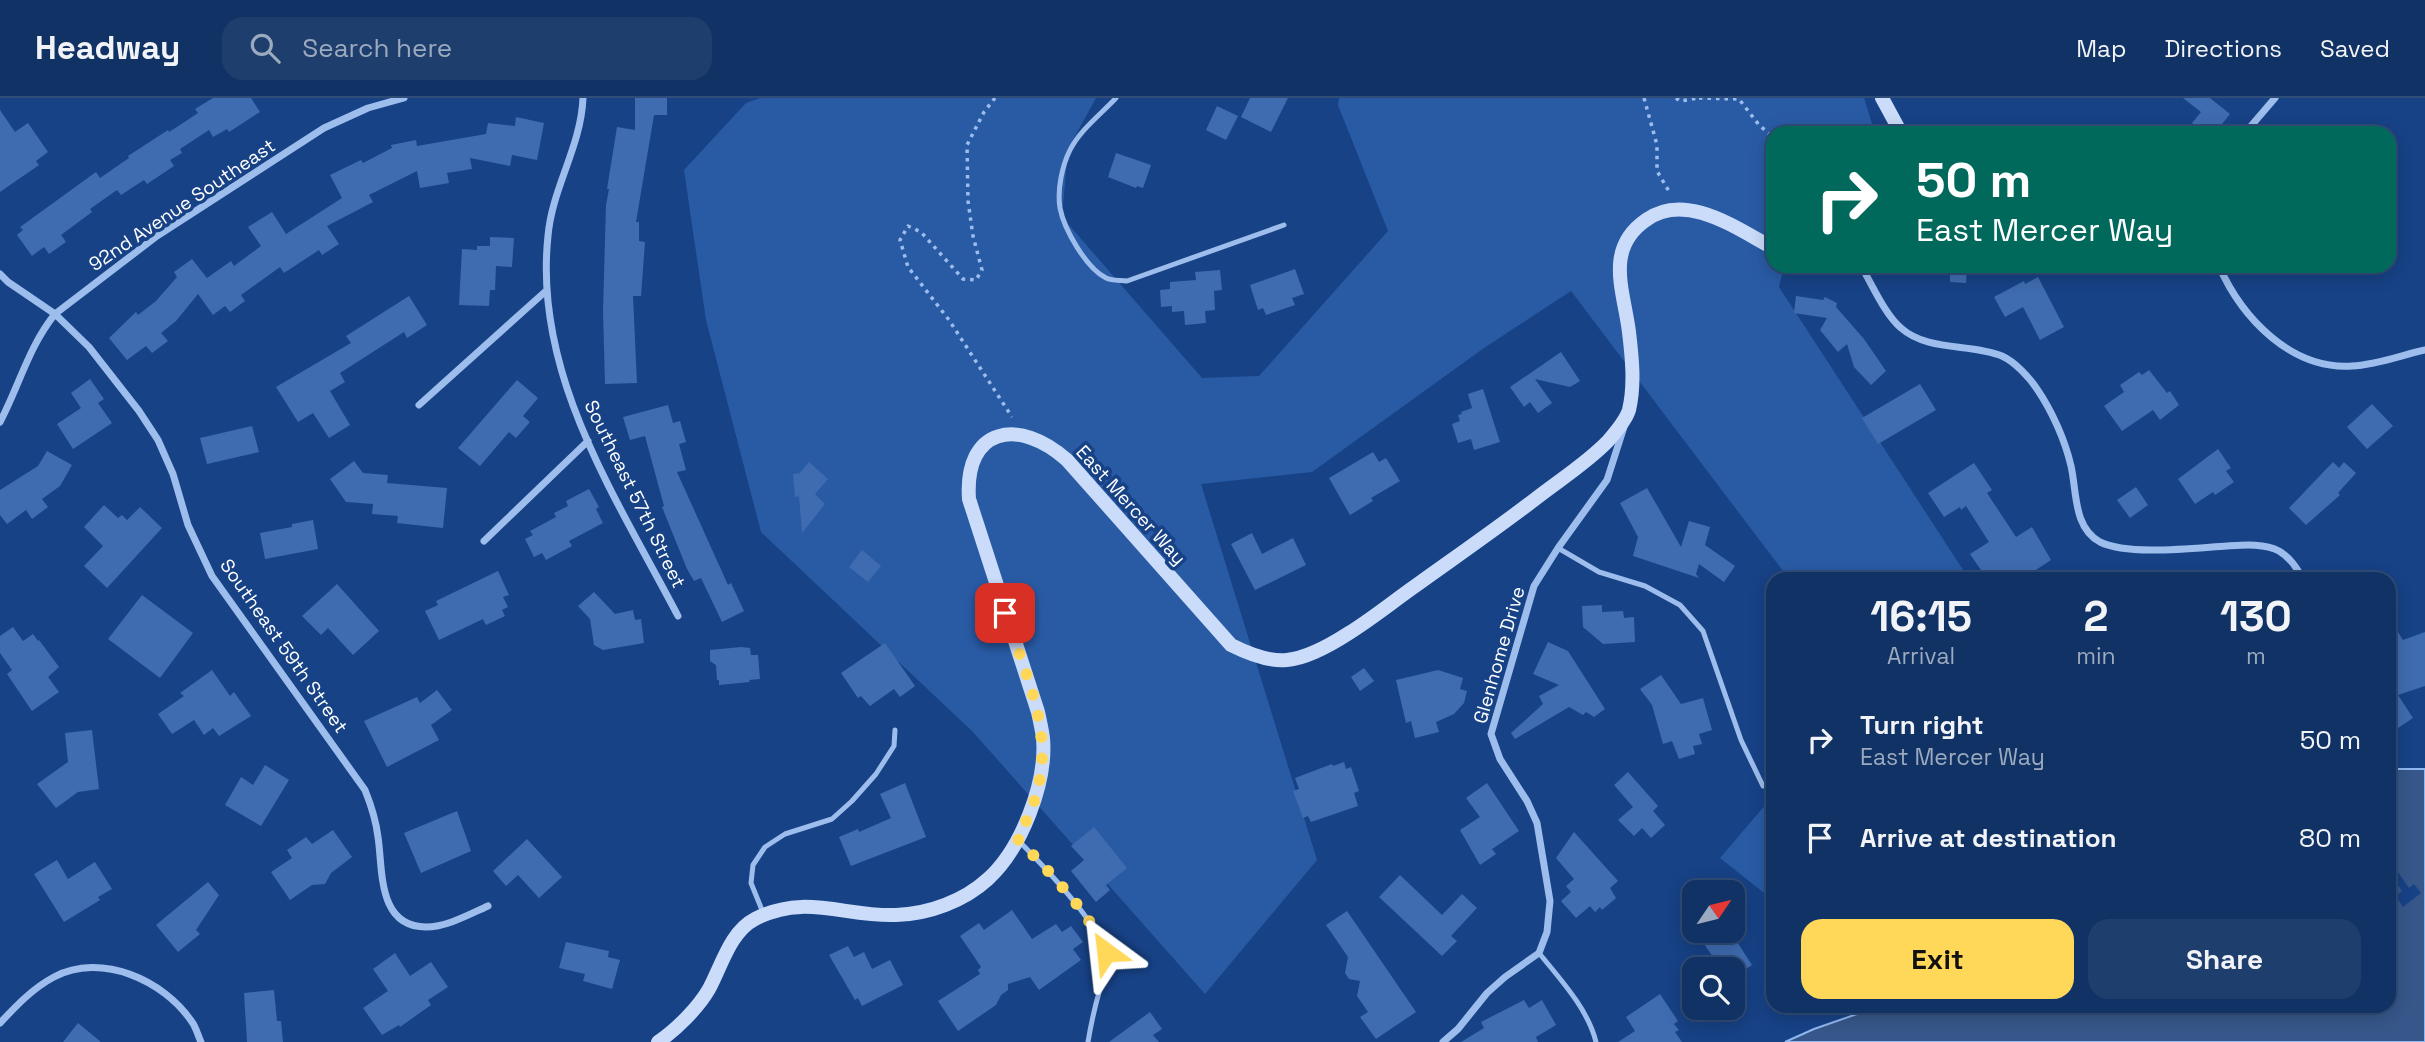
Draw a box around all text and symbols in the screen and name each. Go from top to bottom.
search box [222,17,712,80]
text: Headway [35,27,180,69]
icon: search [246,29,284,67]
text: Search here [302,31,452,65]
text: Map [2076,33,2126,64]
text: Directions [2164,33,2282,64]
text: Saved [2320,33,2390,64]
street label: 92nd Avenue Southeast [84,133,280,277]
text: 50 m [1916,149,2031,211]
icon: right [1801,154,1892,245]
text: East Mercer Way [1916,210,2173,250]
street label: Southeast 57th Street [579,396,691,592]
street label: East Mercer Way [1071,440,1191,570]
street label: Southeast 59th Street [214,554,354,738]
pin [975,583,1035,643]
street label: Glenhome Drive [1467,584,1531,726]
text: 16:15 [1870,590,1972,643]
text: 2 [2083,590,2108,643]
text: 130 [2220,590,2292,643]
icon: arrive [986,594,1024,632]
text: Arrival [1887,641,1955,671]
text: min [2076,641,2116,671]
text: m [2246,641,2266,671]
text: Turn right [1860,708,1984,742]
icon: right [1801,721,1839,759]
text: 50 m [2300,723,2361,757]
text: East Mercer Way [1860,742,2045,772]
icon: arrive [1801,819,1839,857]
text: Arrive at destination [1860,821,2117,855]
text: 80 m [2299,821,2361,855]
north arrow [1682,880,1745,943]
map controls [1682,880,1745,1020]
position arrow [1069,915,1143,989]
button: Exit [1801,919,2074,999]
button: Share [2088,919,2361,999]
button: search [1682,957,1745,1020]

